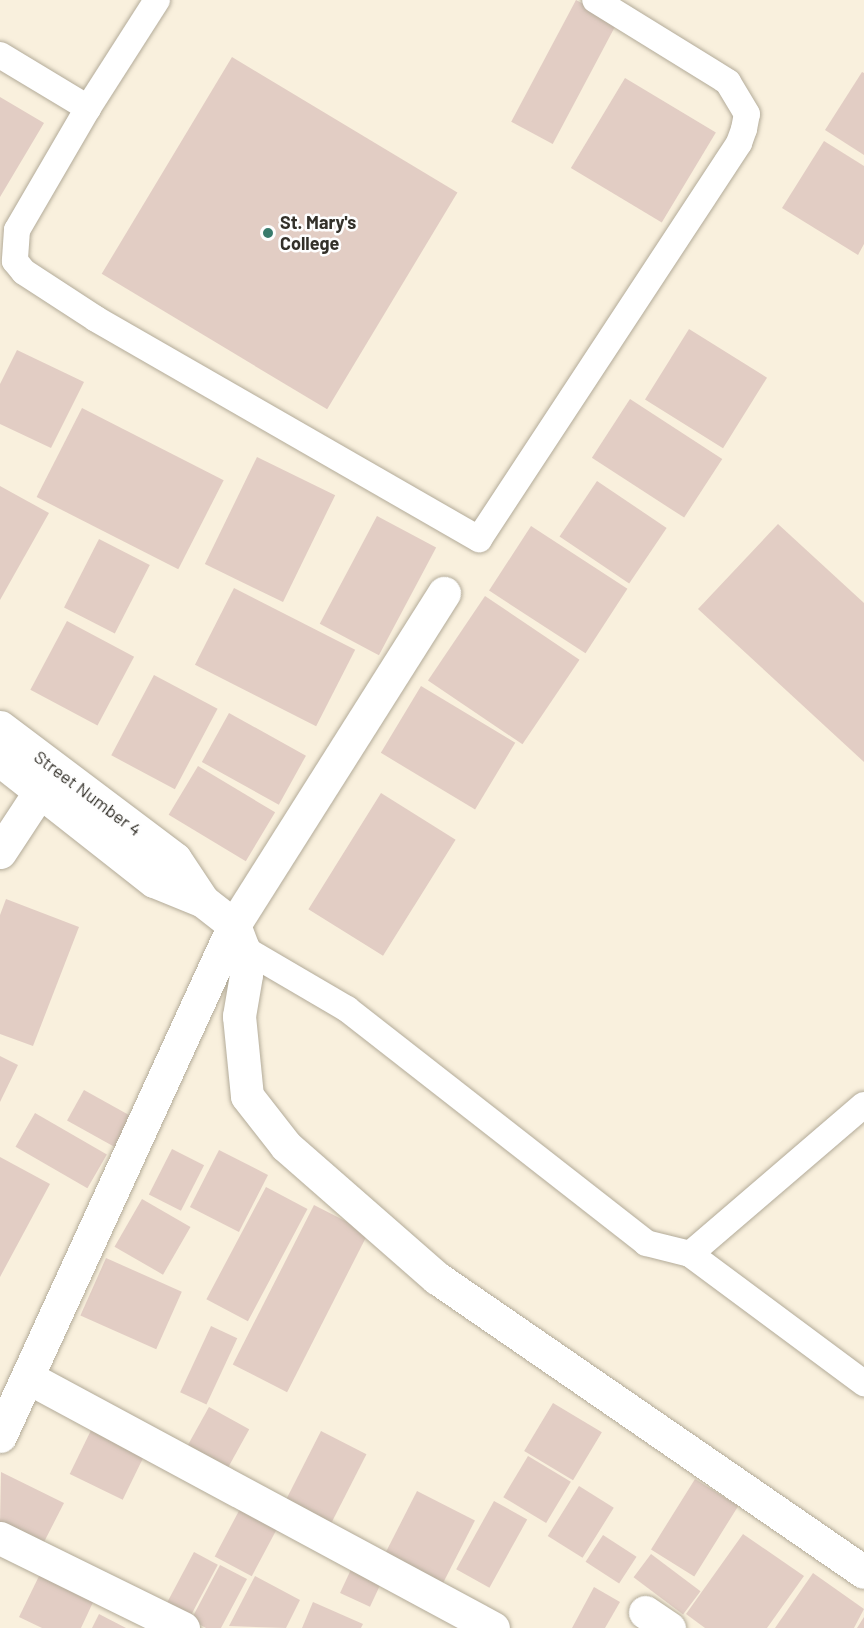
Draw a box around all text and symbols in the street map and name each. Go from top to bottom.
place label: St. Mary's College [280,212,356,254]
marker: St. Mary's College [261,226,275,240]
street label: Street Number 4 [30,746,146,840]

